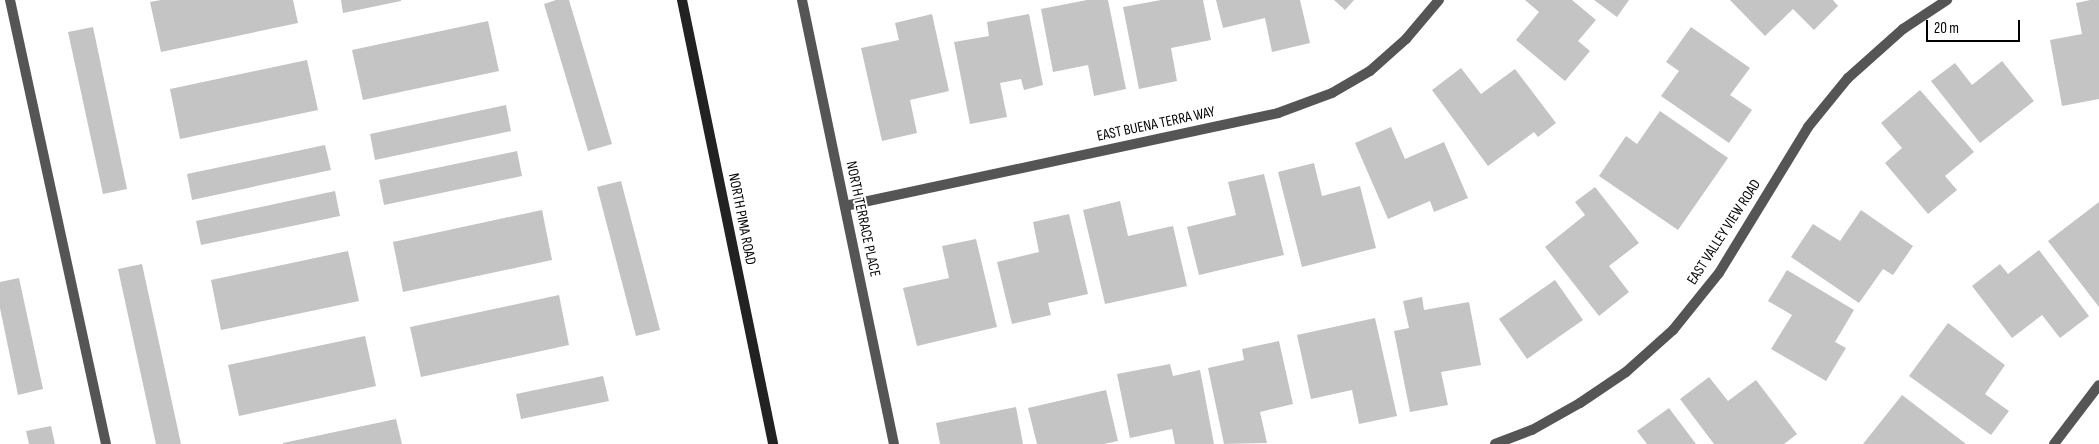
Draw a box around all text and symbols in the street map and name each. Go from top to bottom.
scale bar [1929,10,2023,42]
text: 20 m [1934,19,1959,38]
street label: EAST BUENA TERRA WAY [1095,103,1217,145]
street label: NORTH TERRACE PLACE [842,160,884,278]
street label: NORTH PIMA ROAD [724,172,760,266]
street label: EAST VALLEY VIEW ROAD [1683,176,1765,288]

